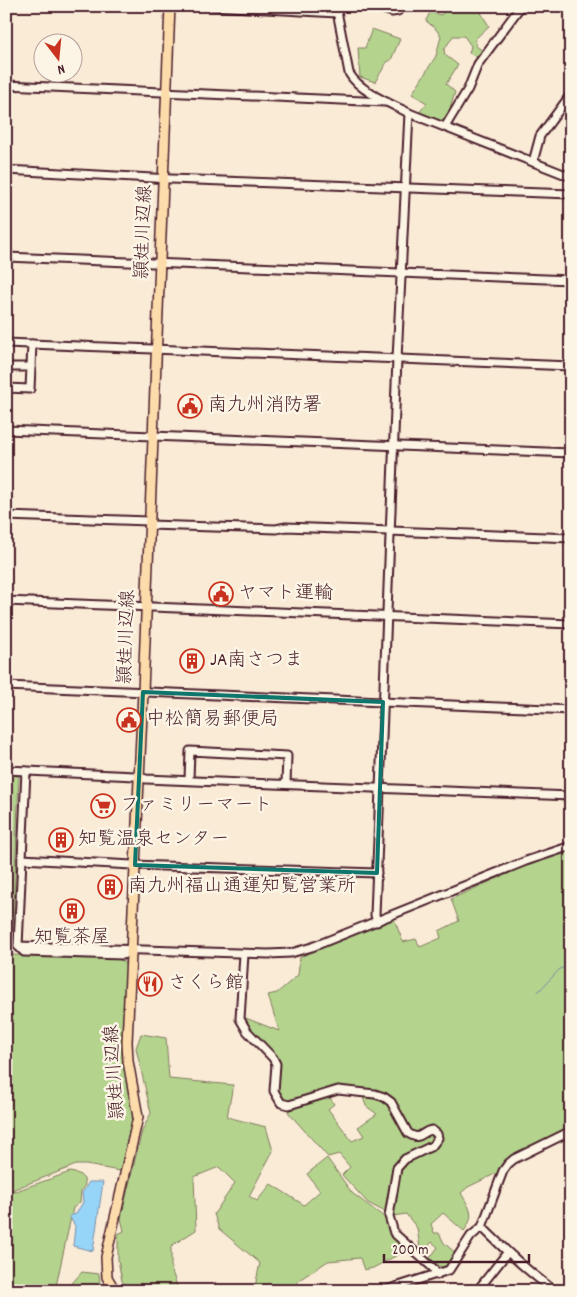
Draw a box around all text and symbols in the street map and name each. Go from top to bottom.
north arrow [32,32,82,82]
text: N [55,58,67,79]
street label: 頴娃川辺線 [130,184,160,280]
public building icon: 南九州消防署 [177,393,203,419]
place label: 南九州消防署 [208,393,322,420]
public building icon: ヤマト運輸 [208,581,234,607]
place label: ヤマト運輸 [238,581,333,608]
street label: 頴娃川辺線 [113,589,143,685]
building icon: JA南さつま [179,648,205,674]
place label: JA南さつま [210,648,303,675]
public building icon: 中松簡易郵便局 [116,707,142,733]
place label: 中松簡易郵便局 [146,707,279,734]
supermarket icon: ファミリーマート [90,793,116,819]
place label: ファミリーマート [120,793,272,820]
building icon: 知覧温泉センター [48,827,74,853]
place label: 知覧温泉センター [78,827,229,854]
building icon: 南九州福山通運知覧営業所 [97,874,123,900]
place label: 南九州福山通運知覧営業所 [128,874,356,901]
building icon: 知覧茶屋 [59,898,85,924]
place label: 知覧茶屋 [34,925,110,952]
restaurant icon: さくら館 [137,971,163,997]
place label: さくら館 [168,971,244,998]
street label: 頴娃川辺線 [99,1024,133,1120]
scale bar [384,1232,530,1264]
text: 200 m [392,1240,429,1262]

